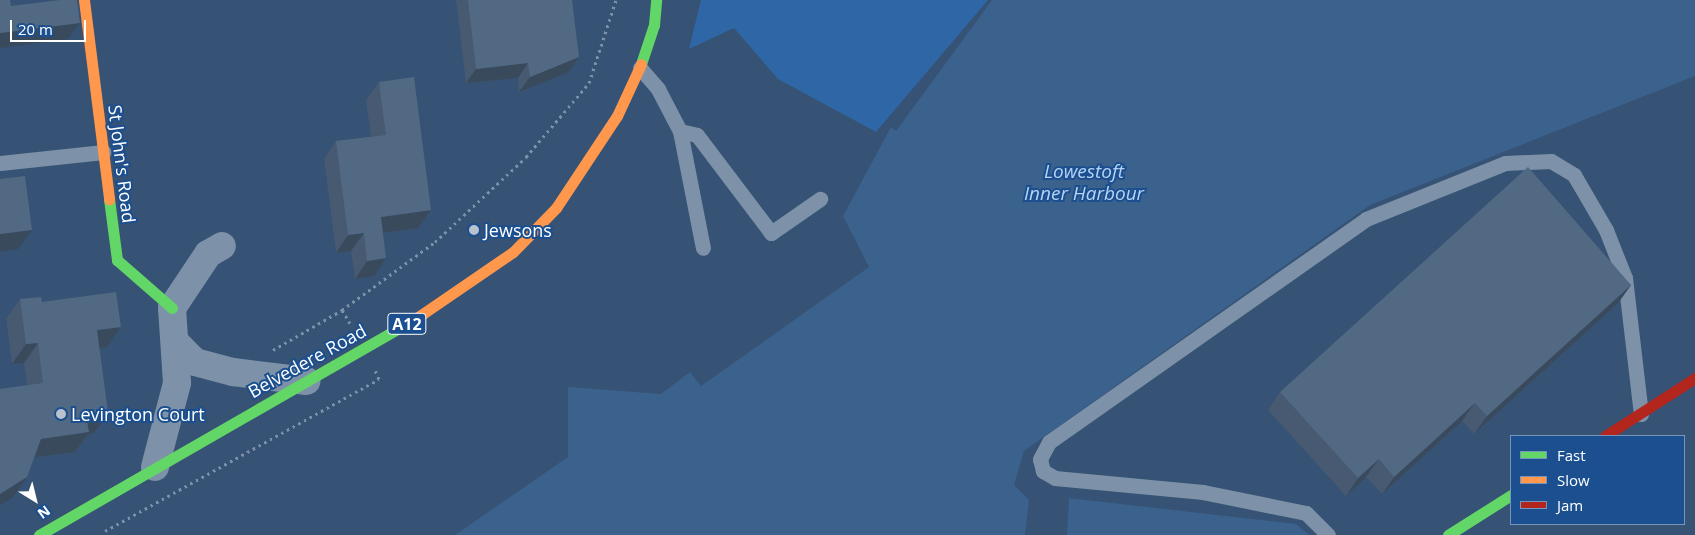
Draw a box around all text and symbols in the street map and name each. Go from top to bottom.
scale bar [12,10,89,42]
text: 20 m [18,19,53,39]
street label: St John's Road [104,104,140,224]
water label: Lowestoft Inner Harbour [1024,161,1144,205]
place label: Jewsons [484,219,552,241]
marker: Jewsons [468,224,480,236]
road number: A12 [387,310,427,338]
street label: Belvedere Road [244,320,370,402]
place label: Levington Court [71,403,205,425]
marker: Levington Court [55,408,67,420]
legend [1510,435,1685,525]
text: Fast [1557,445,1586,465]
text: Slow [1557,470,1590,490]
north arrow [10,475,60,525]
text: Jam [1557,495,1583,515]
text: N [34,502,54,524]

